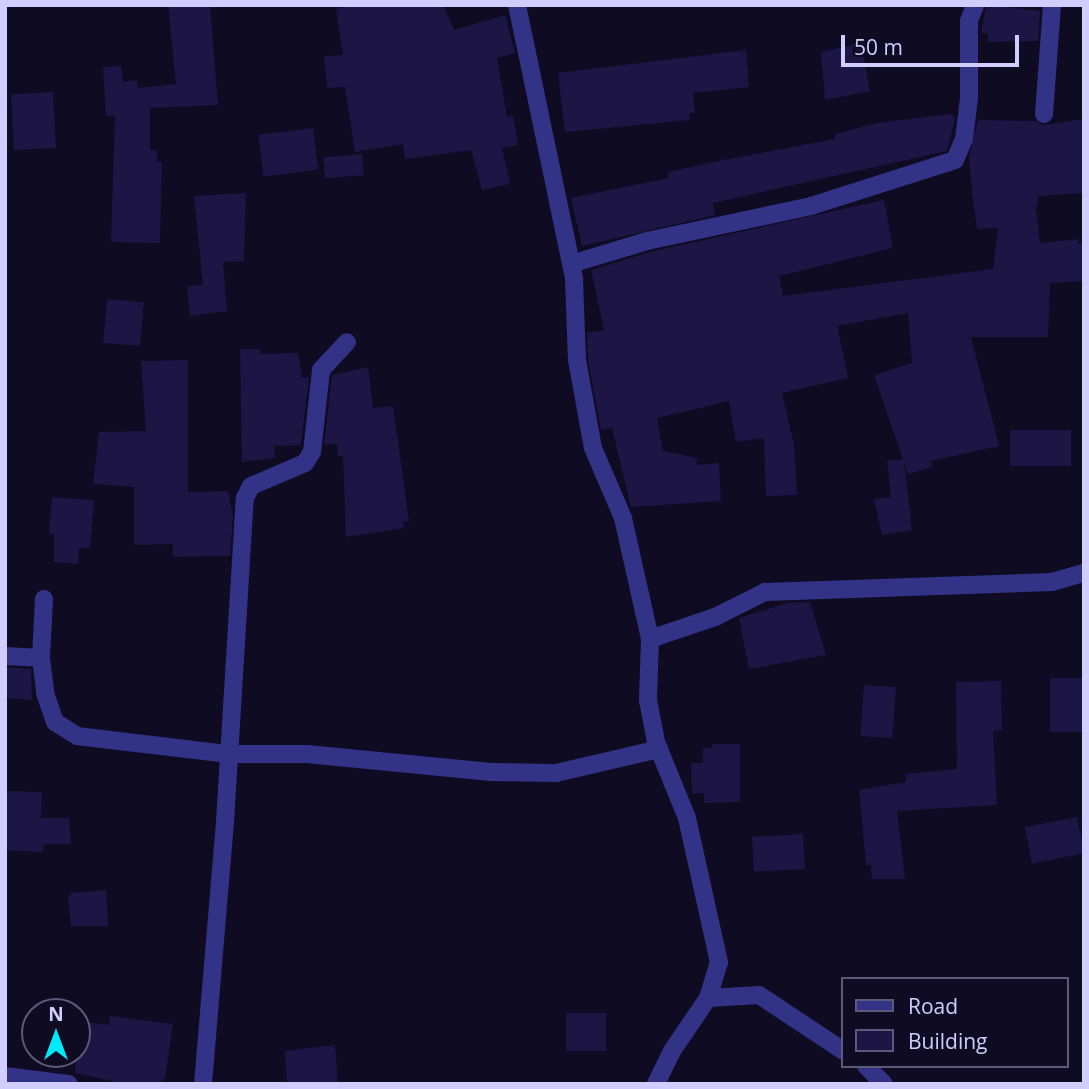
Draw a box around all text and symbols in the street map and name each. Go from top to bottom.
scale bar [844,21,1023,65]
text: 50 m [854,33,903,61]
legend [841,977,1068,1068]
text: Road [908,992,958,1020]
north arrow [21,998,91,1068]
text: N [48,1001,64,1027]
text: Building [908,1027,987,1055]

